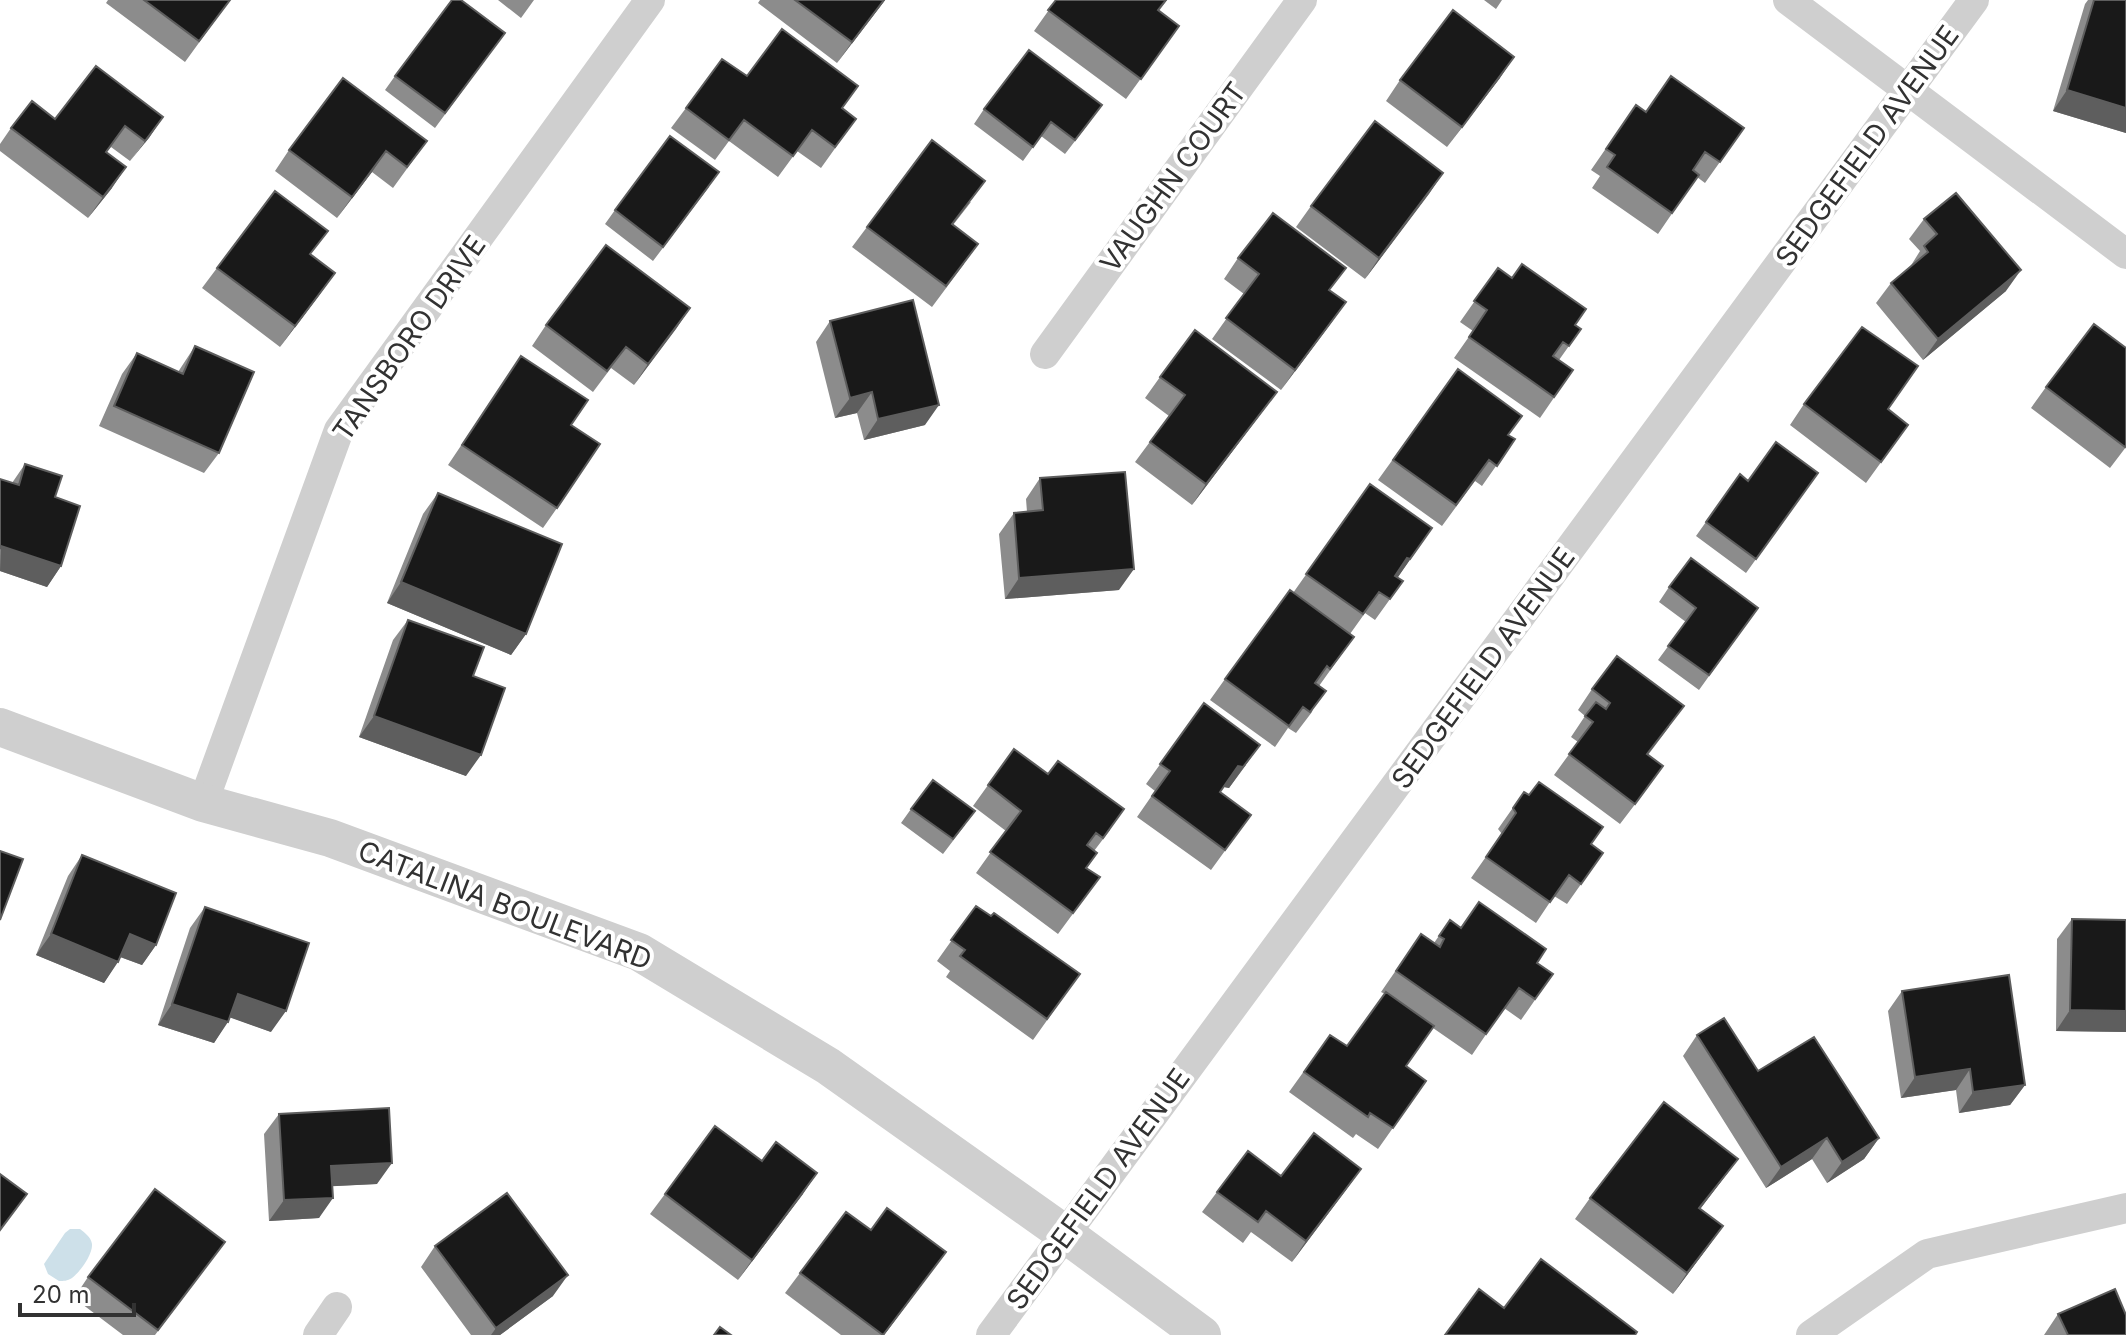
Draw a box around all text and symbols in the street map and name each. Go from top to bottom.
street label: SEDGEFIELD AVENUE [1768,19,1966,273]
street label: VAUGHN COURT [1093,75,1253,279]
street label: TANSBORO DRIVE [325,229,493,447]
street label: SEDGEFIELD AVENUE [1384,541,1582,795]
street label: CATALINA BOULEVARD [353,833,657,977]
street label: SEDGEFIELD AVENUE [999,1062,1197,1316]
scale bar [20,1267,134,1317]
text: 20 m [32,1280,90,1309]

